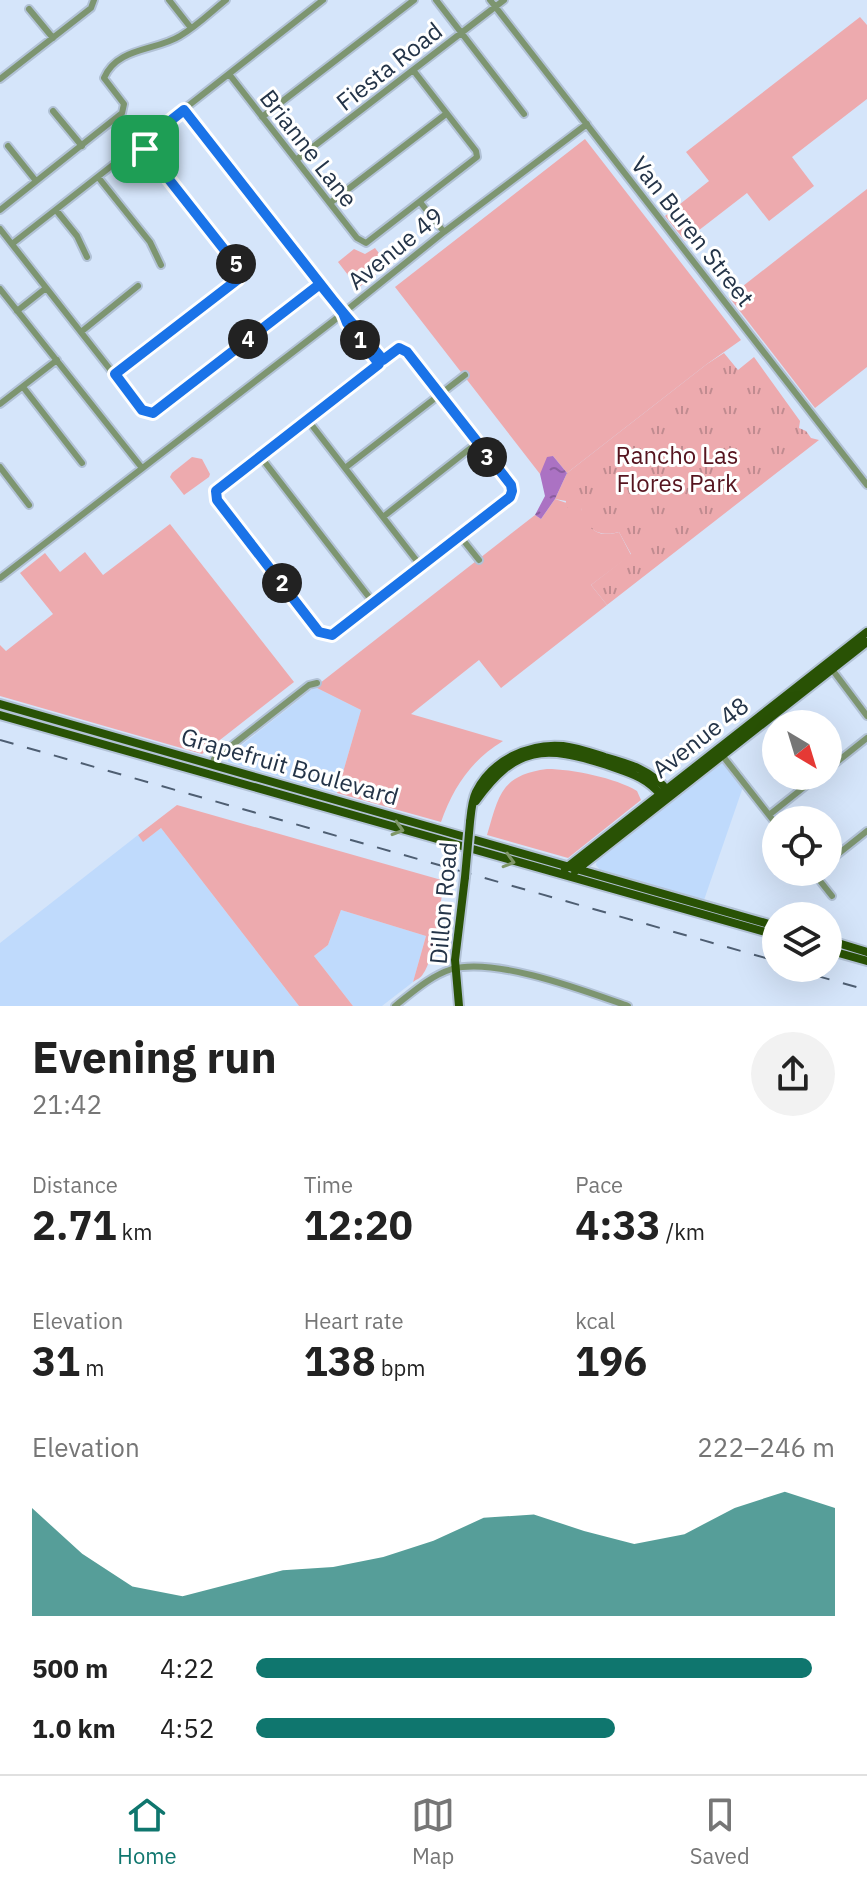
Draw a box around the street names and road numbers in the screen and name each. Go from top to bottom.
street label: Fiesta Road [329,15,449,117]
street label: Brianne Lane [253,83,365,213]
street label: Van Buren Street [624,149,762,313]
street label: Avenue 49 [340,200,450,296]
street label: Avenue 48 [645,689,755,785]
street label: Grapefruit Boulevard [178,720,402,812]
street label: Dillon Road [422,840,464,966]

